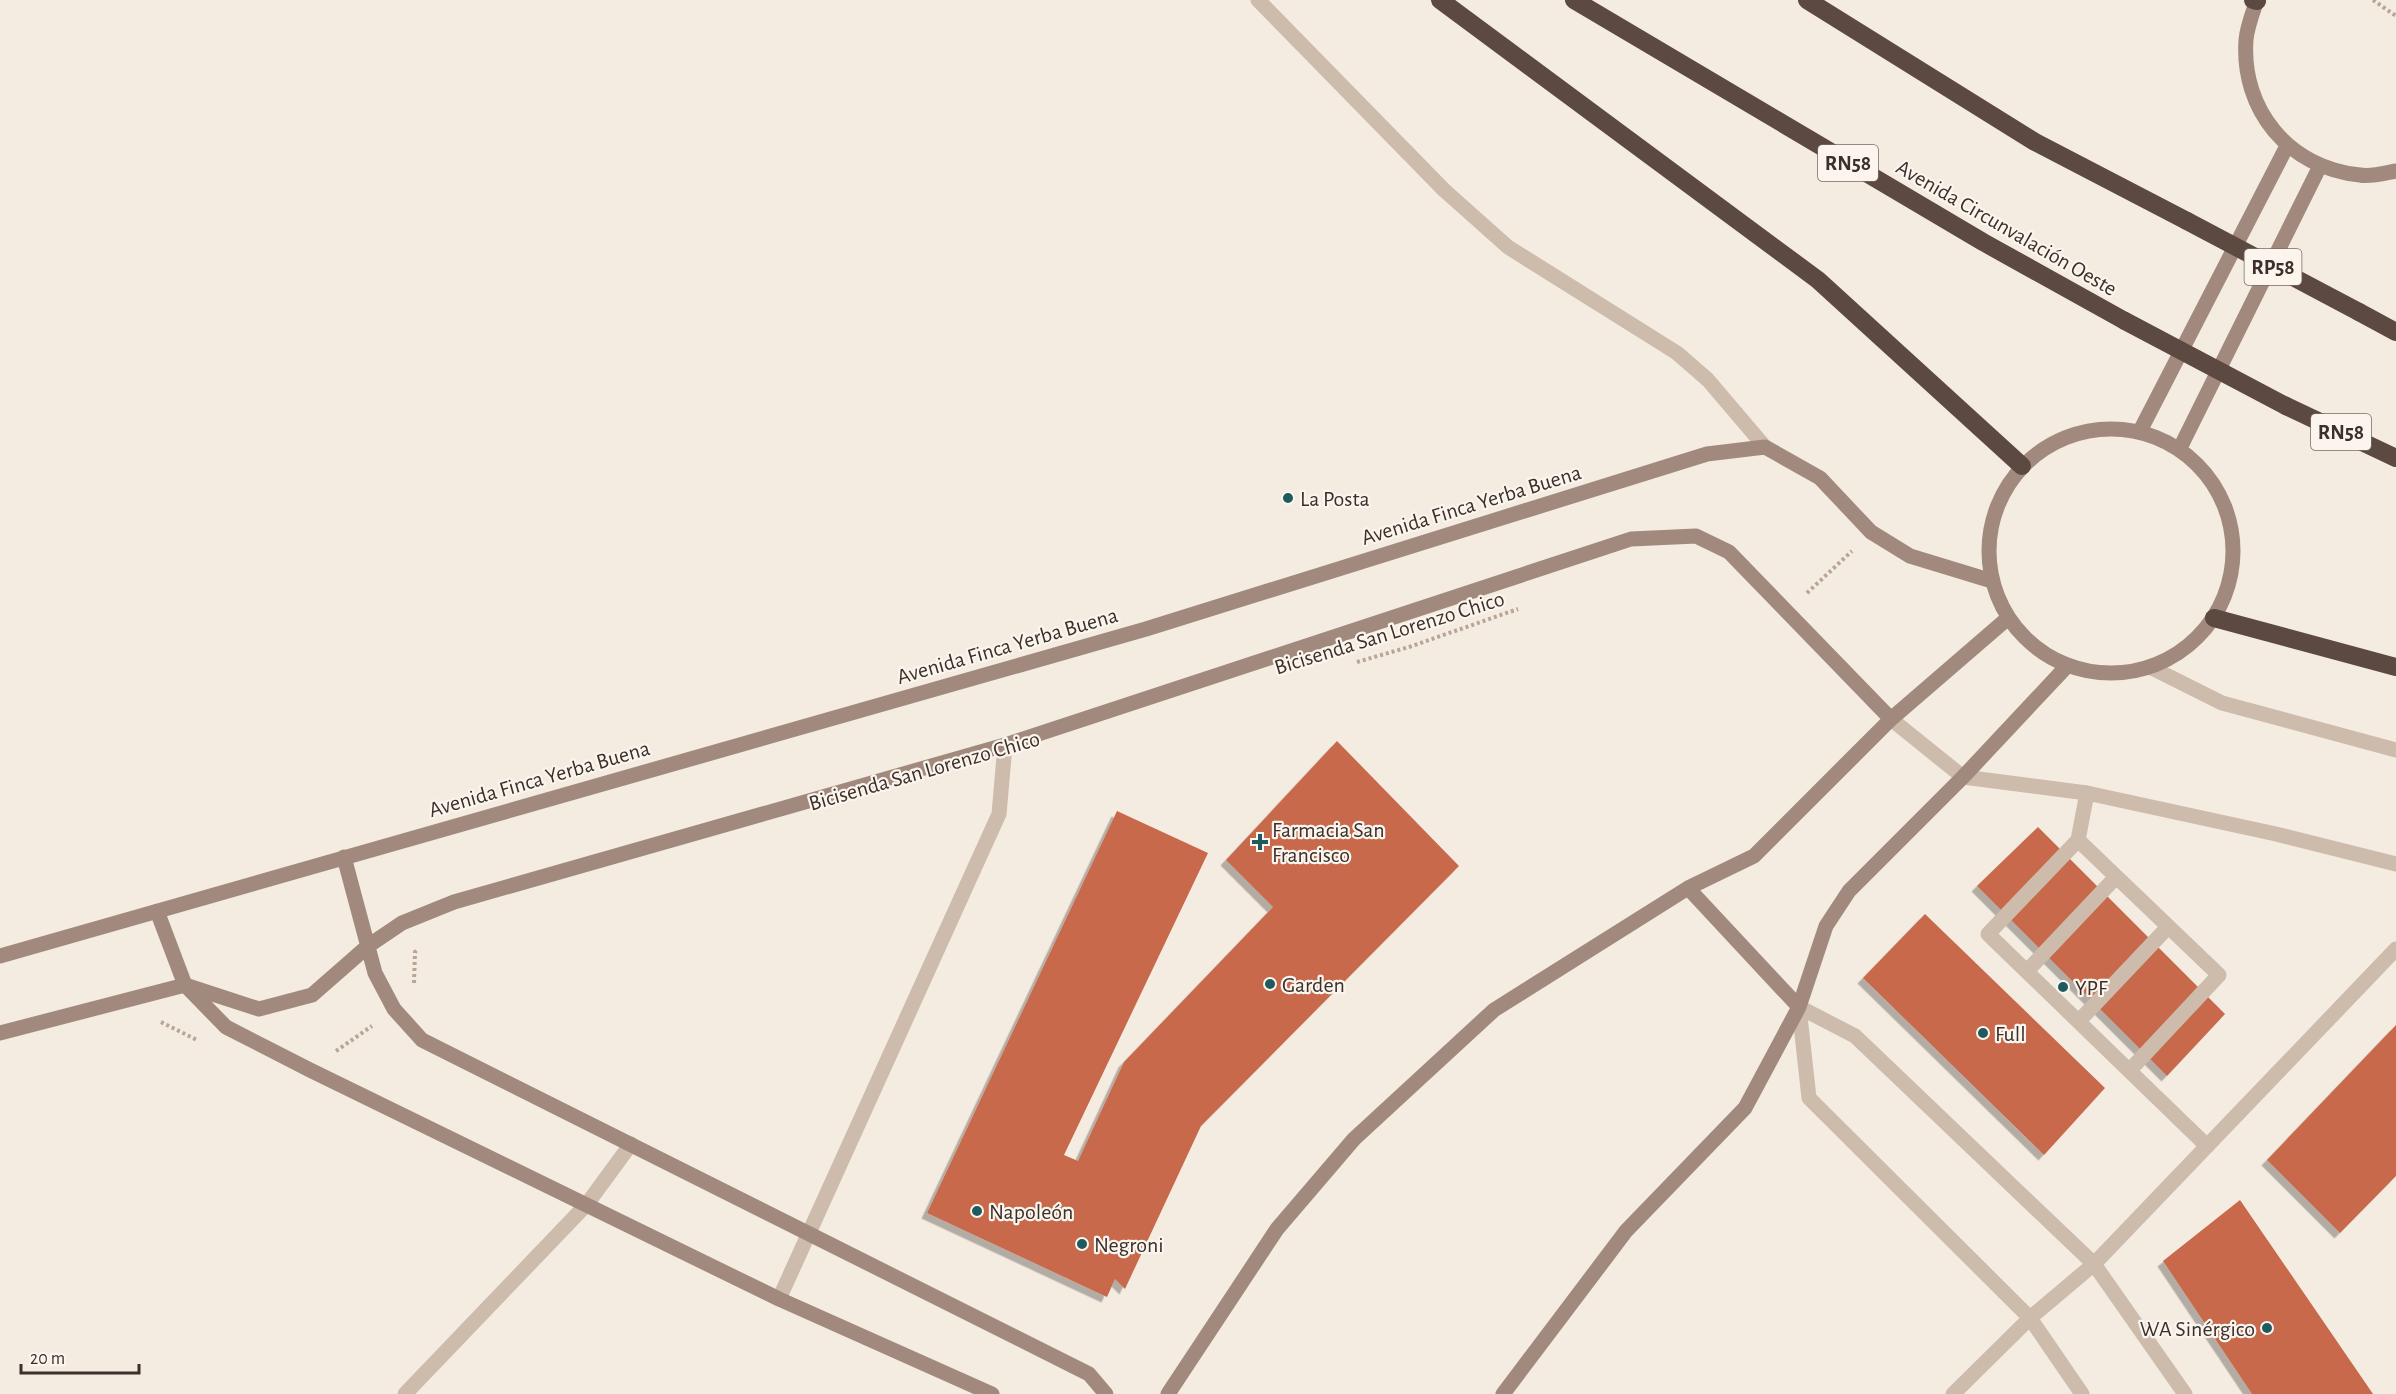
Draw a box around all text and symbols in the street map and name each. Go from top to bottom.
road number: RN58 [1818,145,1878,181]
street label: Avenida Circunvalación Oeste [1892,156,2121,300]
road number: RP58 [2244,249,2302,285]
road number: RN58 [2311,414,2371,450]
street label: Avenida Finca Yerba Buena [1359,461,1584,549]
place label: La Posta [1300,488,1370,510]
marker: La Posta [1281,491,1295,505]
street label: Bicisenda San Lorenzo Chico [1272,587,1507,678]
street label: Avenida Finca Yerba Buena [894,604,1120,688]
street label: Bicisenda San Lorenzo Chico [806,727,1042,815]
street label: Avenida Finca Yerba Buena [426,737,652,821]
place label: Farmacia San Francisco [1272,819,1385,866]
marker: Farmacia San Francisco [1253,835,1267,849]
place label: Garden [1282,974,1345,996]
marker: Garden [1263,977,1277,991]
place label: YPF [2075,977,2108,999]
marker: YPF [2056,980,2070,994]
place label: Full [1995,1023,2026,1045]
marker: Full [1976,1026,1990,1040]
place label: Napoleón [989,1201,1073,1223]
marker: Napoleón [970,1204,984,1218]
place label: Negroni [1094,1234,1164,1256]
marker: Negroni [1075,1237,1089,1251]
place label: WA Sinérgico [2140,1318,2255,1340]
marker: WA Sinérgico [2260,1321,2274,1335]
scale bar [21,1337,140,1375]
text: 20 m [30,1350,65,1368]

